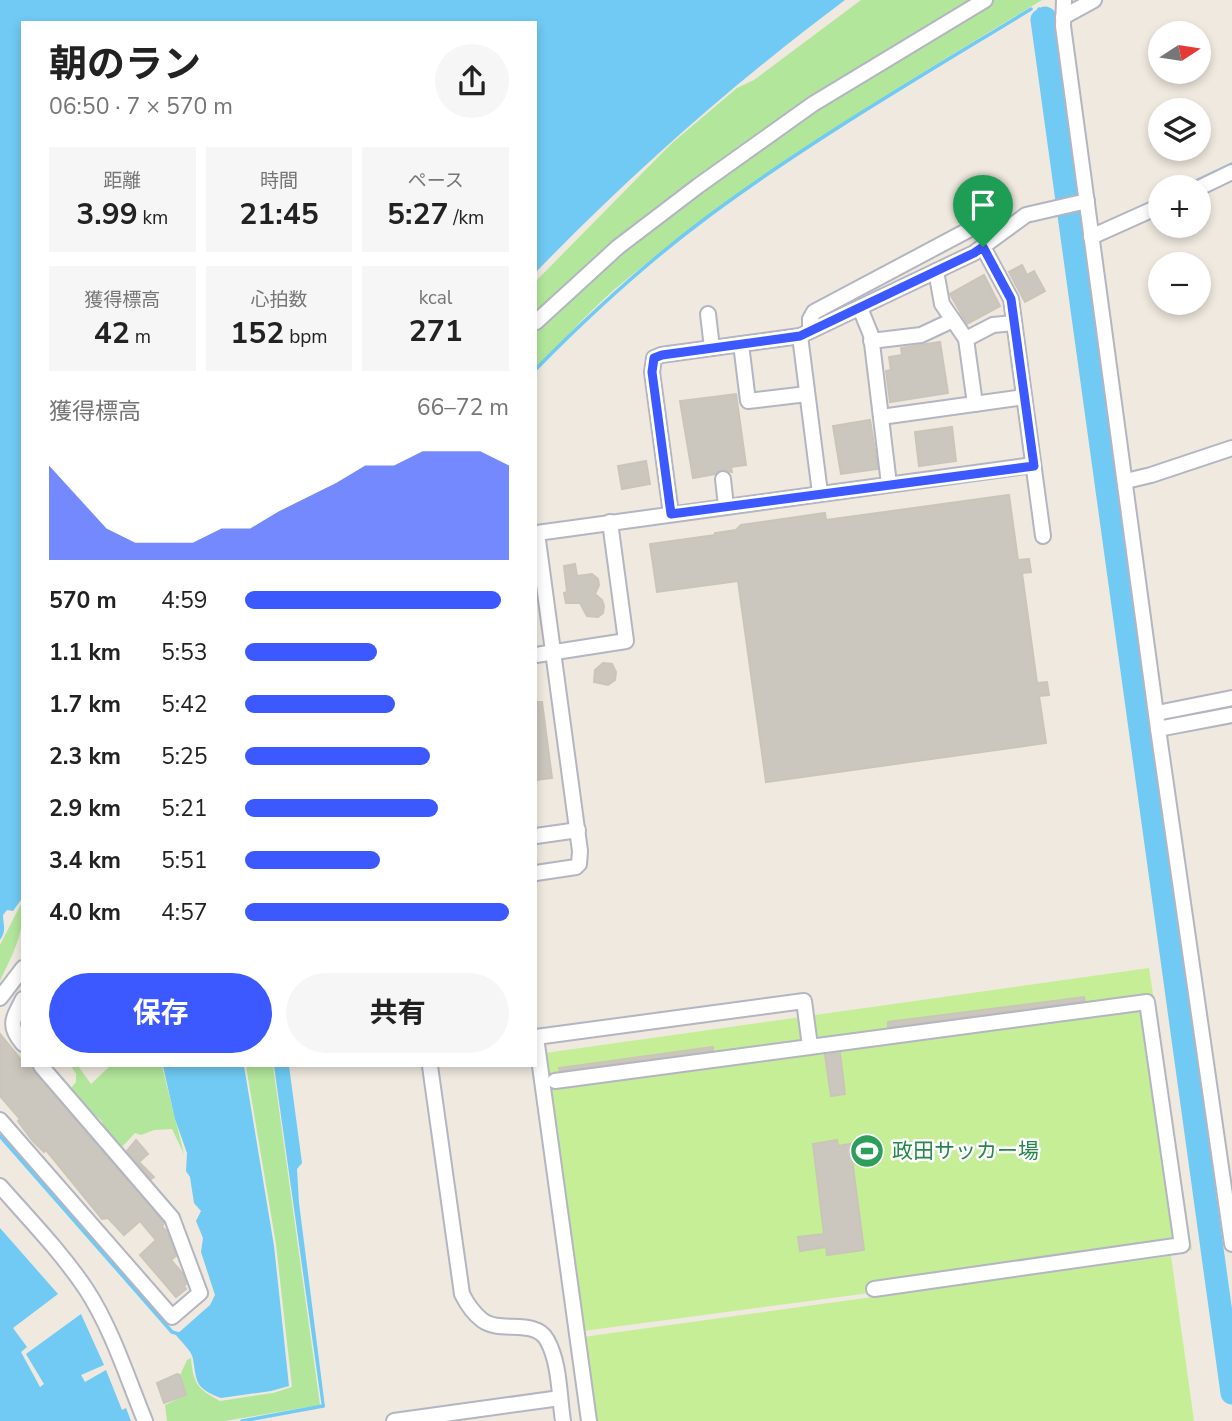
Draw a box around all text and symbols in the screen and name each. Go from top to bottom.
north arrow [1148,21,1211,84]
map controls [1148,21,1211,315]
text: 朝のラン [49,39,201,90]
button: share [435,44,509,118]
text: 06:50 · 7 × 570 m [49,91,233,122]
button: layers [1148,98,1211,161]
text: 距離 [103,168,141,194]
text: 時間 [260,168,298,194]
text: ペース [408,168,464,194]
pin [953,175,1013,247]
button: + [1148,175,1211,238]
icon: arrive [964,186,1002,224]
text: 3.99 [76,194,138,235]
text: 21:45 [239,194,319,235]
text: 5:27 [387,194,448,235]
text: km [138,205,168,231]
text: /km [448,205,484,231]
button: − [1148,252,1211,315]
text: kcal [419,285,453,311]
text: 獲得標高 [84,287,160,313]
text: 心拍数 [250,287,308,313]
text: 271 [409,311,463,352]
text: 42 [94,313,130,354]
text: 152 [230,313,284,354]
text: m [130,324,151,350]
text: bpm [284,324,328,350]
text: 66–72 m [417,392,509,423]
text: 獲得標高 [49,396,141,427]
text: 570 m [49,585,117,616]
text: 4:59 [161,585,208,616]
text: 1.1 km [49,637,121,668]
text: 5:53 [161,637,208,668]
text: 1.7 km [49,689,121,720]
text: 5:42 [161,689,208,720]
text: 2.3 km [49,741,121,772]
text: 5:25 [161,741,208,772]
text: 2.9 km [49,793,121,824]
text: 5:21 [161,793,208,824]
text: 3.4 km [49,845,121,876]
text: 5:51 [161,845,208,876]
text: 4.0 km [49,897,121,928]
text: 4:57 [161,897,208,928]
button: 保存 [49,973,272,1053]
button: 共有 [286,973,509,1053]
sports icon: 政田サッカー場 [848,1132,886,1170]
place label: 政田サッカー場 [892,1137,1039,1165]

